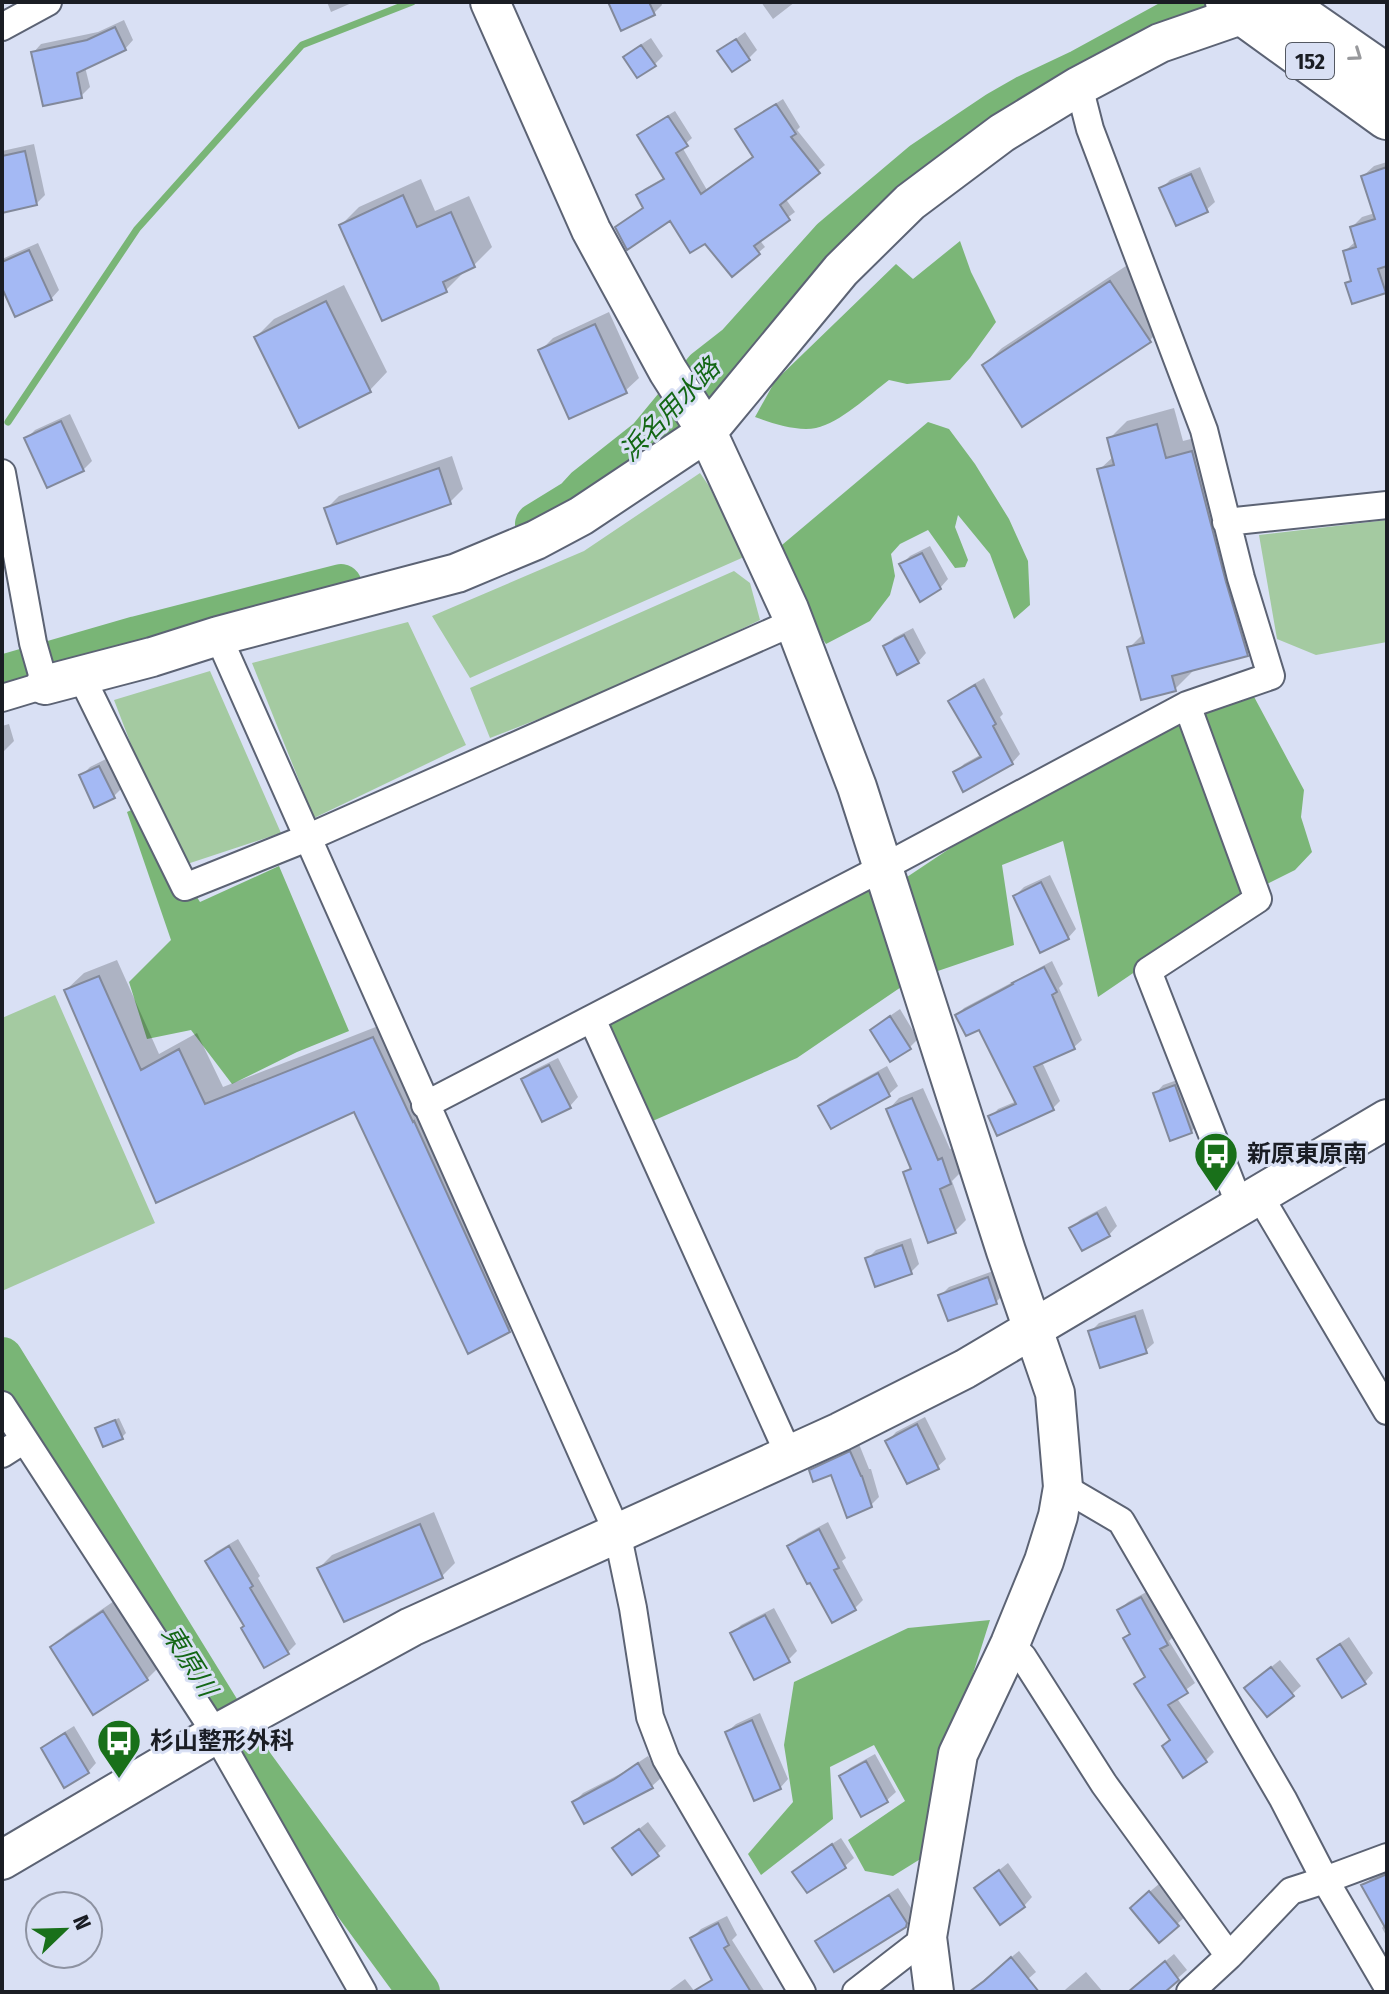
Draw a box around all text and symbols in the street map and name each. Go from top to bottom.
road number: 152 [1286,43,1334,79]
one-way arrow [1347,45,1361,60]
water label: 浜名用水路 [614,351,728,468]
bus stop icon: 新原東原南 [1192,1130,1240,1193]
place label: 新原東原南 [1247,1140,1367,1168]
water label: 東原川 [155,1620,224,1705]
bus stop icon: 杉山整形外科 [95,1717,143,1780]
place label: 杉山整形外科 [150,1727,294,1755]
north arrow [24,1890,104,1970]
text: N [67,1911,97,1934]

